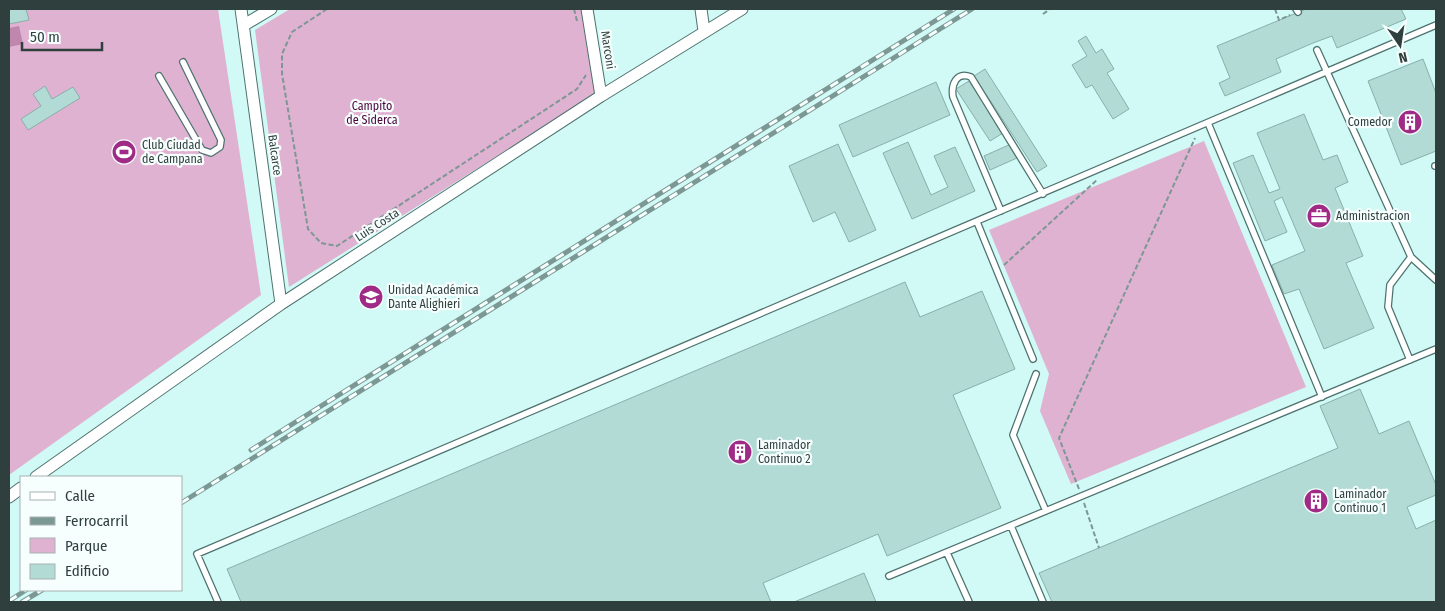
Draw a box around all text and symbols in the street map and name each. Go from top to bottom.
scale bar [22,20,102,52]
north arrow [1375,20,1425,70]
text: 50 m [30,28,60,46]
street label: Marconi [598,30,618,70]
text: N [1397,48,1409,66]
park label: Campito de Siderca [346,99,398,127]
building icon: Comedor [1397,109,1423,135]
place label: Comedor [1348,115,1393,129]
street label: Balcarce [265,134,285,176]
place label: Club Ciudad de Campana [142,138,203,166]
sports icon: Club Ciudad de Campana [111,139,137,165]
office icon: Administracion [1306,203,1332,229]
street label: Luis Costa [352,206,402,244]
place label: Administracion [1336,209,1410,223]
place label: Unidad Académica Dante Alighieri [388,283,479,311]
school or university icon: Unidad Académica Dante Alighieri [358,284,384,310]
place label: Laminador Continuo 2 [758,438,811,466]
building icon: Laminador Continuo 2 [727,439,753,465]
legend [20,476,182,591]
text: Calle [65,487,95,505]
place label: Laminador Continuo 1 [1334,487,1387,515]
building icon: Laminador Continuo 1 [1303,488,1329,514]
text: Ferrocarril [65,512,128,530]
text: Parque [65,537,108,555]
text: Edificio [65,562,110,580]

